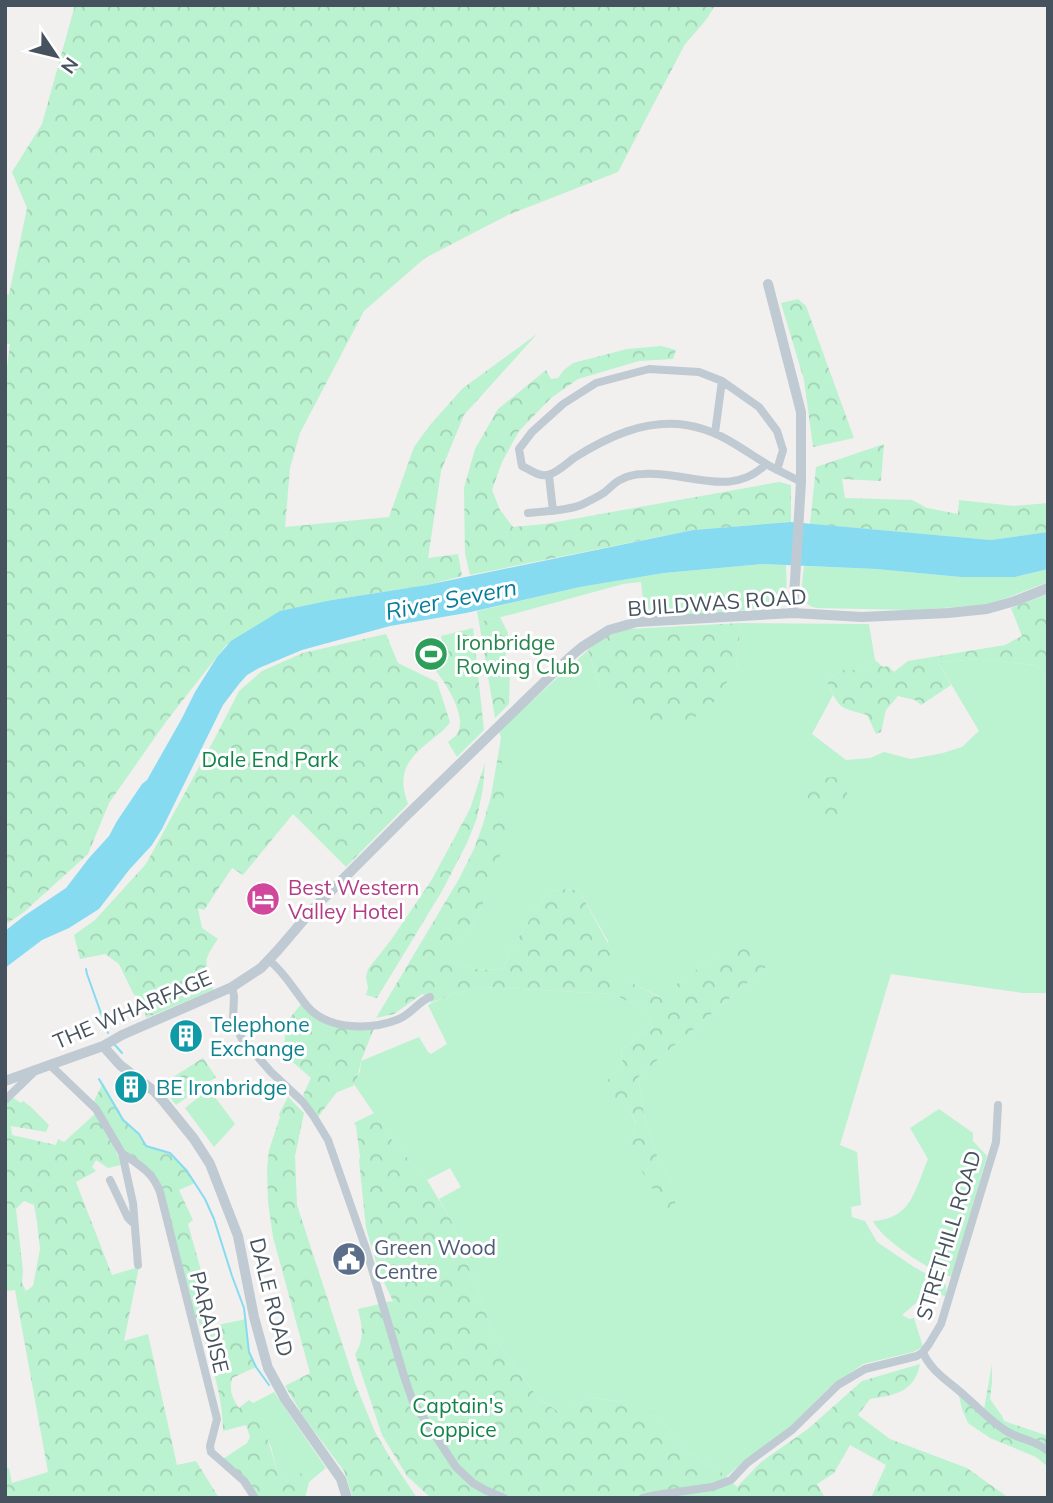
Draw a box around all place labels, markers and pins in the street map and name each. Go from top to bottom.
place label: Ironbridge Rowing Club [456,629,580,679]
sports icon: Ironbridge Rowing Club [412,635,450,673]
place label: Best Western Valley Hotel [288,874,419,924]
hotel icon: Best Western Valley Hotel [244,880,282,918]
place label: Telephone Exchange [210,1011,310,1061]
building icon: Telephone Exchange [167,1017,205,1055]
building icon: BE Ironbridge [112,1068,150,1106]
place label: BE Ironbridge [156,1074,287,1100]
place label: Green Wood Centre [374,1234,496,1284]
public building icon: Green Wood Centre [330,1240,368,1278]

